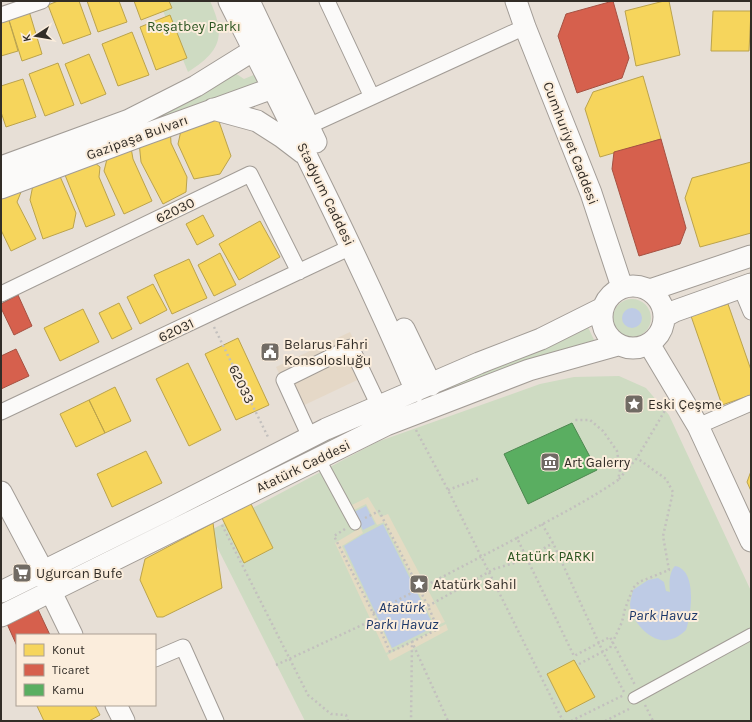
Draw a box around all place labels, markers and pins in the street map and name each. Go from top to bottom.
place label: Belarus Fahri Konsolosluğu [284,336,371,369]
public building icon: Belarus Fahri Konsolosluğu [259,341,281,363]
place icon: Eski Çeşme [623,393,645,415]
place label: Eski Çeşme [648,396,722,413]
museum icon: Art Galerry [539,451,561,473]
place label: Art Galerry [564,454,631,471]
supermarket icon: Ugurcan Bufe [11,562,33,584]
place label: Ugurcan Bufe [36,565,122,582]
place icon: Atatürk Sahil [408,573,430,595]
place label: Atatürk Sahil [433,576,517,593]

